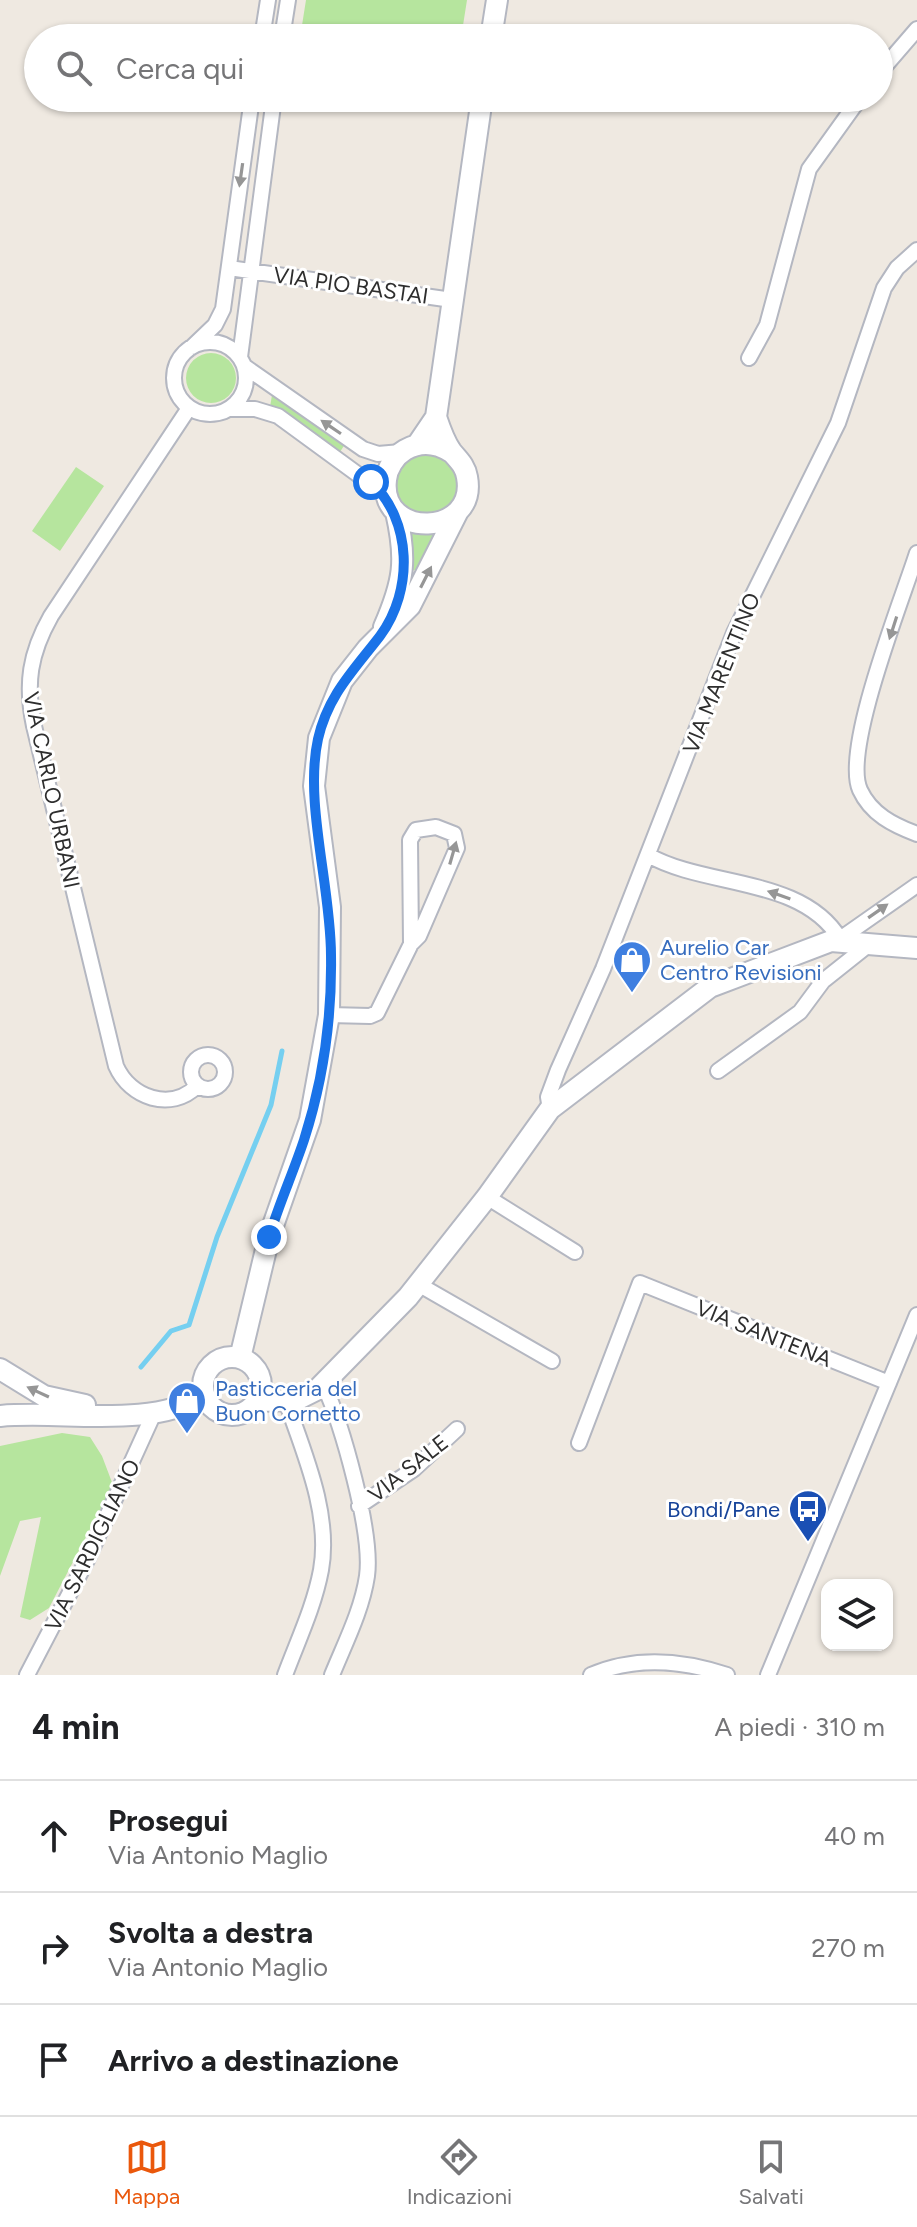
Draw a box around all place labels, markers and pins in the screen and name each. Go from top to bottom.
place label: Aurelio Car Centro Revisioni [660,934,822,986]
shop icon: Aurelio Car Centro Revisioni [611,939,653,994]
place label: Pasticceria del Buon Cornetto [215,1375,361,1427]
shop icon: Pasticceria del Buon Cornetto [166,1380,208,1435]
bus stop icon: Bondi/Pane [787,1488,829,1543]
place label: Bondi/Pane [667,1496,780,1523]

